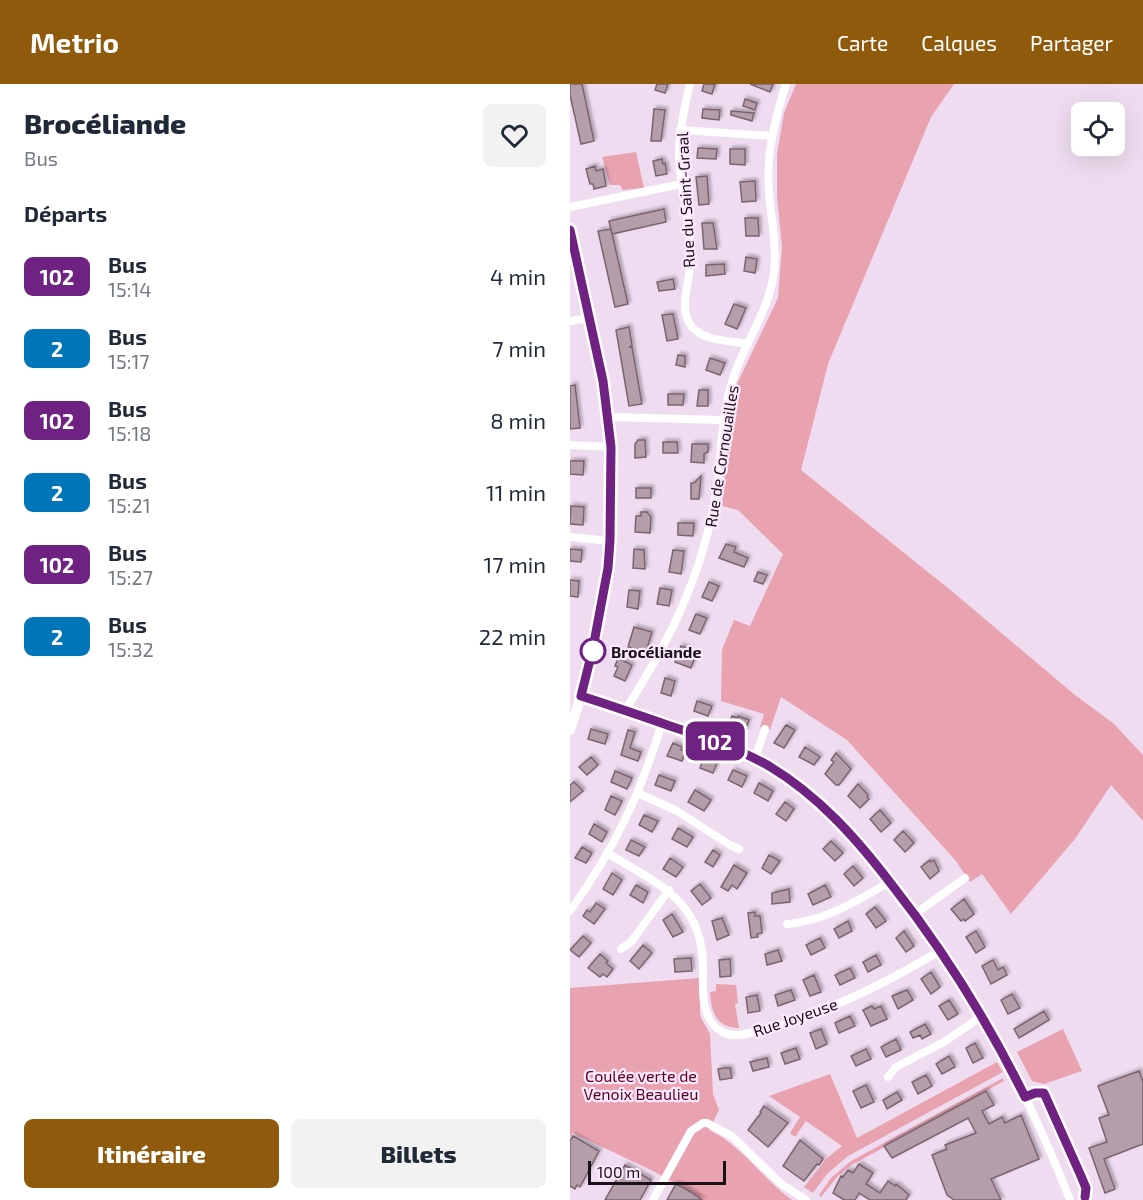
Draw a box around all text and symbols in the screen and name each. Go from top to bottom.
text: Metrio [30,25,119,59]
text: Carte [837,30,888,55]
text: Calques [921,30,997,55]
text: Partager [1030,30,1113,55]
map controls [1071,102,1125,156]
button: locate [1071,102,1125,156]
button: heart [483,104,546,167]
text: Brocéliande [24,106,186,140]
street label: Rue du Saint-Graal [672,131,698,268]
text: Bus [24,146,58,170]
text: Départs [24,200,107,226]
text: Bus [108,251,147,277]
text: 4 min [490,263,546,289]
text: 102 [40,264,74,289]
text: 15:14 [108,277,152,301]
text: Bus [108,323,147,349]
text: 7 min [492,335,546,361]
text: 2 [51,336,63,361]
text: 15:17 [108,349,150,373]
street label: Rue de Cornouailles [700,384,742,528]
text: Bus [108,395,147,421]
text: 8 min [490,407,546,433]
text: 102 [40,408,74,433]
text: 15:18 [108,421,152,445]
text: Bus [108,467,147,493]
text: 11 min [486,479,546,505]
text: 2 [51,480,63,505]
text: 15:21 [108,493,151,517]
text: Bus [108,539,147,565]
text: 17 min [484,551,546,577]
text: 102 [40,552,74,577]
text: 15:27 [108,565,153,589]
text: Bus [108,611,147,637]
text: 22 min [479,623,546,649]
text: 2 [51,624,63,649]
text: 15:32 [108,637,154,661]
marker: Brocéliande [580,638,606,664]
place label: Brocéliande [611,642,701,661]
line badge: 102 [680,722,750,760]
text: 102 [698,729,732,754]
street label: Rue Joyeuse [750,994,840,1040]
park label: Coulée verte de Venoix Beaulieu [584,1066,698,1103]
button: Itinéraire [24,1119,279,1188]
button: Billets [291,1119,546,1188]
scale bar [588,1158,726,1186]
text: 100 m [597,1162,640,1181]

